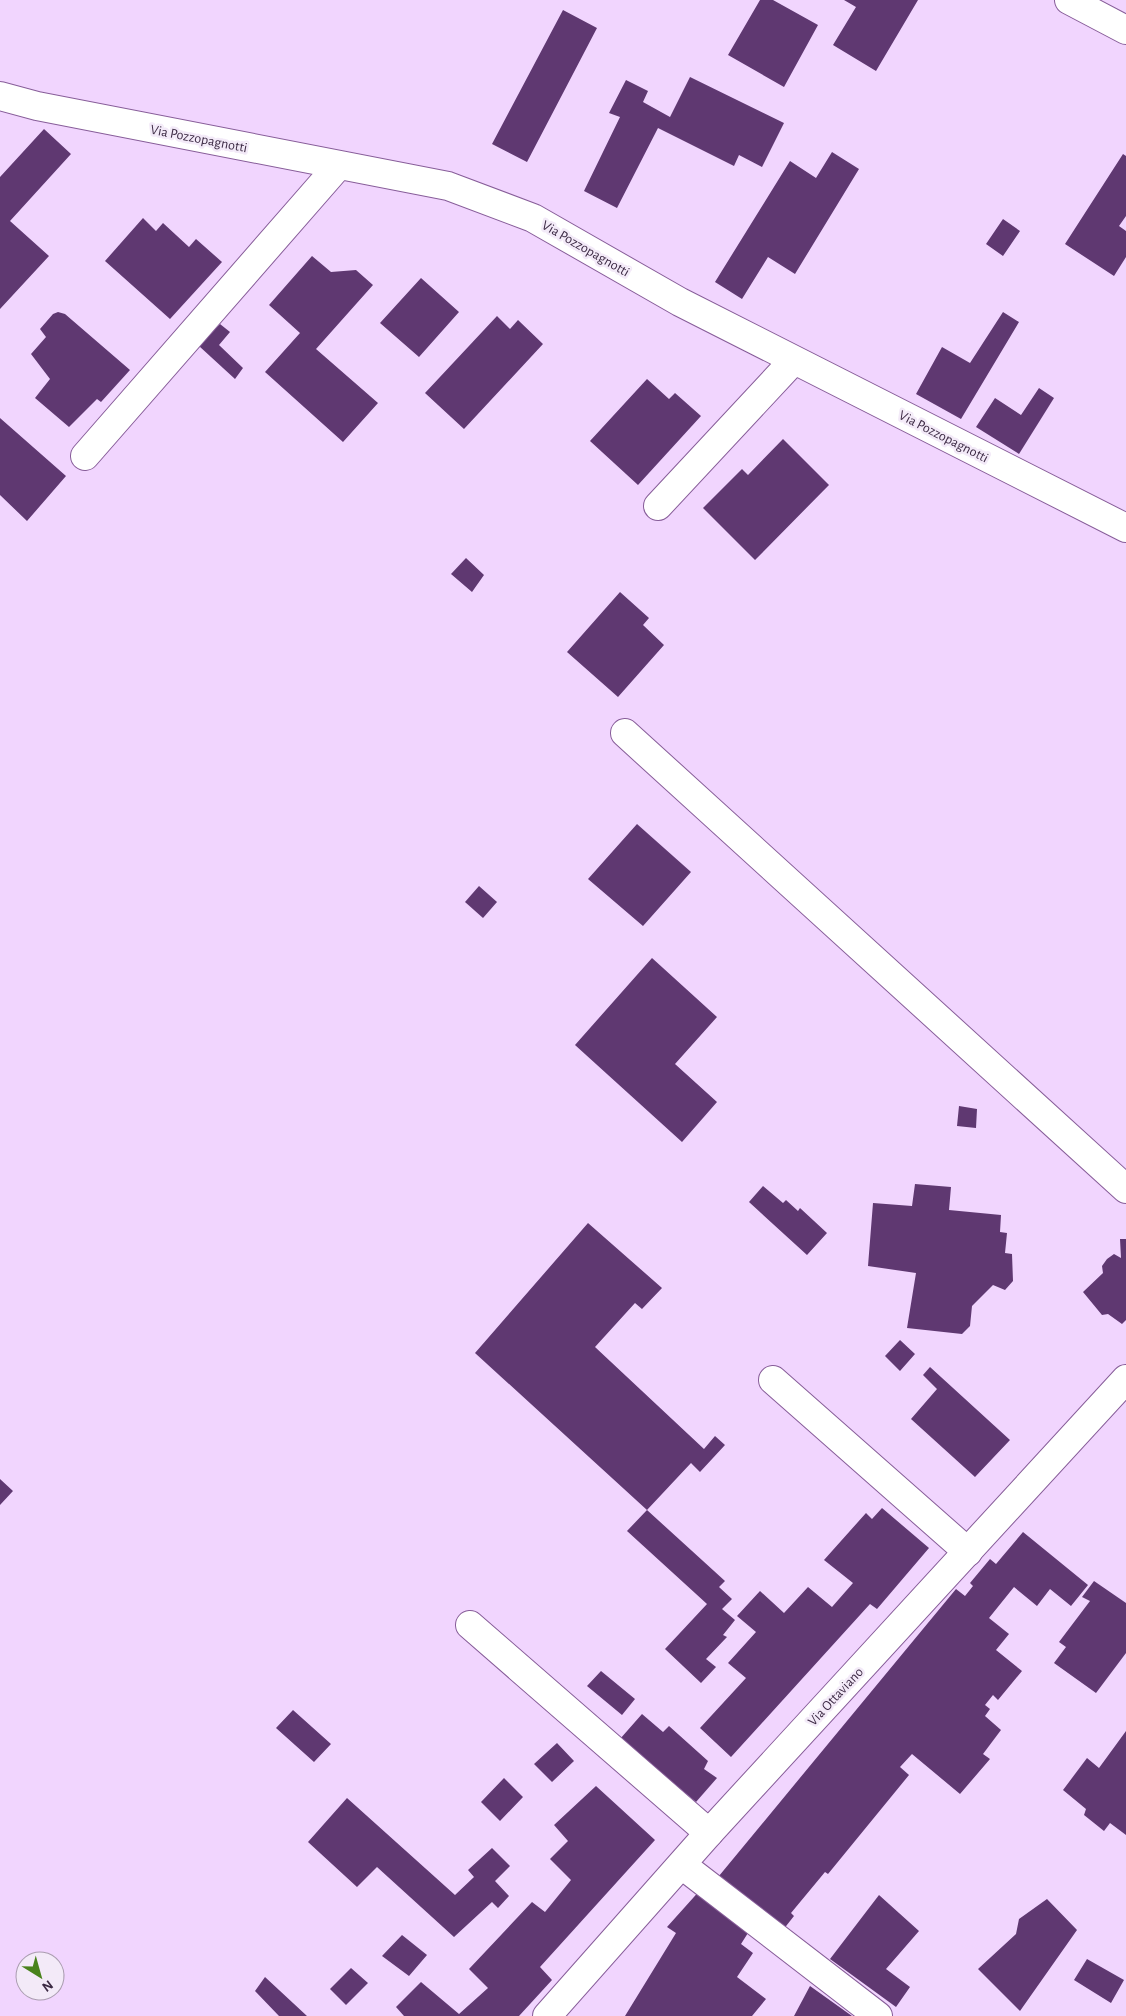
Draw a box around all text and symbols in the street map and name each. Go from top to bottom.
street label: Via Pozzopagnotti [149,123,248,155]
street label: Via Pozzopagnotti [539,218,632,280]
street label: Via Pozzopagnotti [896,408,991,465]
street label: Via Ottaviano [805,1665,866,1728]
north arrow [15,1951,65,2001]
text: N [39,1977,55,1994]

